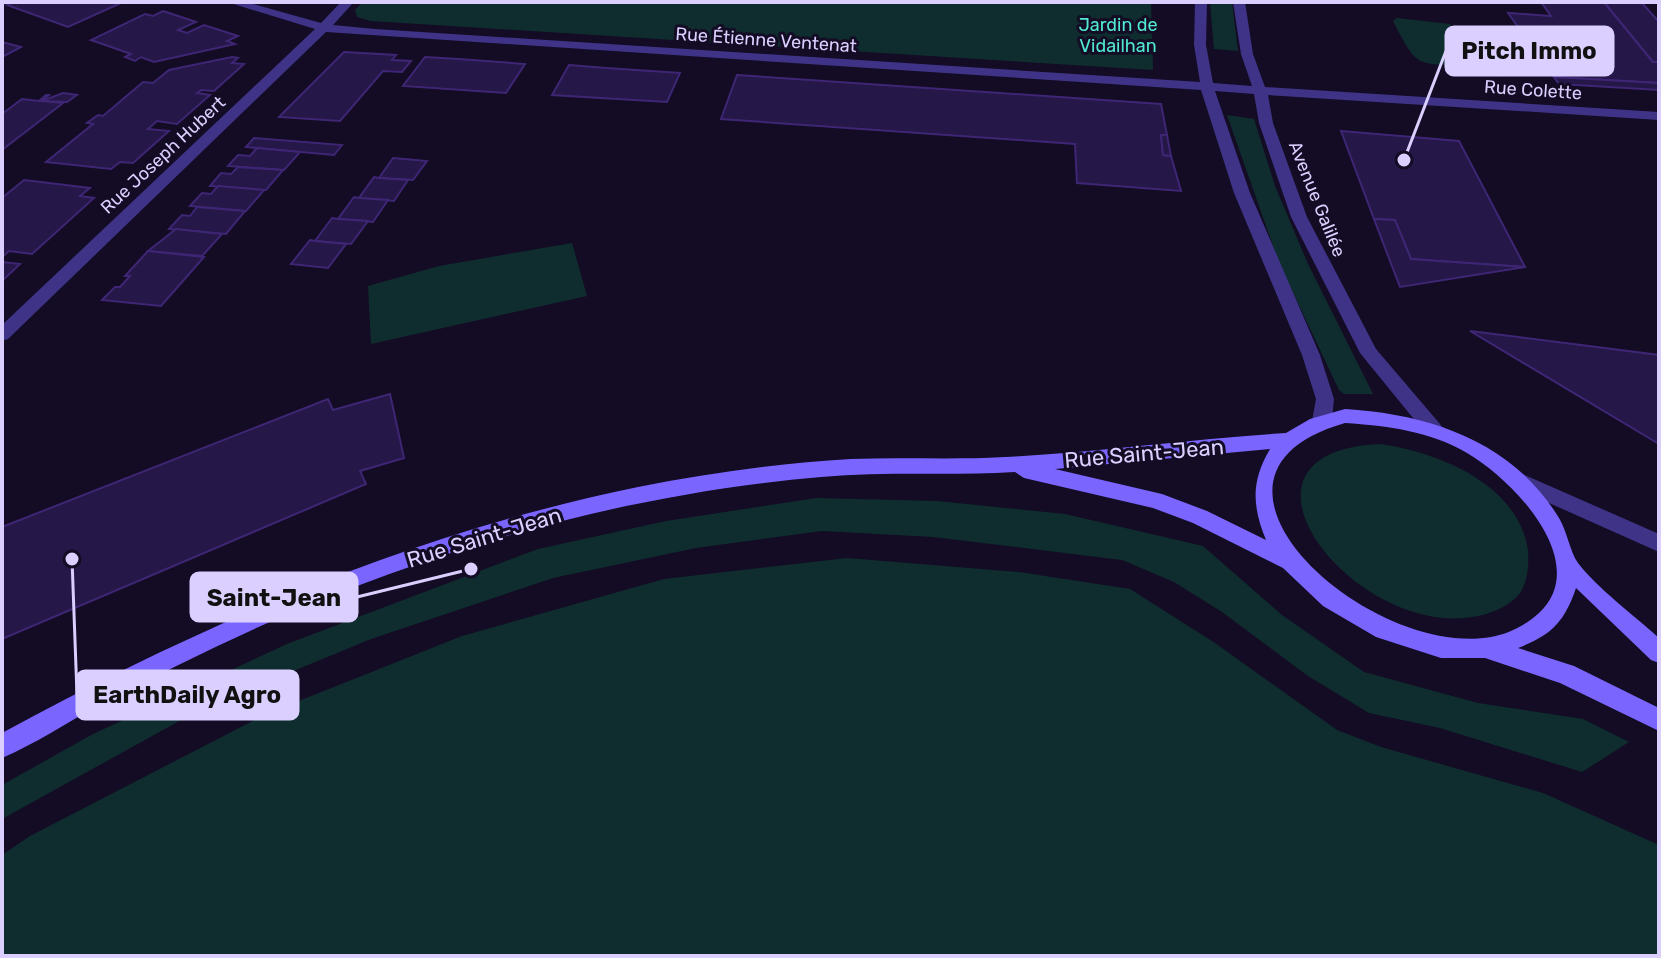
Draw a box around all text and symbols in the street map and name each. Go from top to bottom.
park label: Jardin de Vidailhan [1078,14,1158,57]
street label: Rue Étienne Ventenat [675,23,857,57]
callout: Pitch Immo [1446,27,1613,75]
text: Pitch Immo [1461,37,1597,65]
street label: Rue Colette [1483,76,1583,104]
street label: Rue Joseph Hubert [96,92,230,218]
street label: Avenue Galilée [1284,138,1350,260]
street label: Rue Saint-Jean [1063,433,1225,474]
street label: Rue Saint-Jean [404,501,565,574]
callout: Saint-Jean [191,573,357,621]
text: Saint-Jean [207,584,341,612]
callout: EarthDaily Agro [77,671,298,719]
text: EarthDaily Agro [93,681,281,709]

